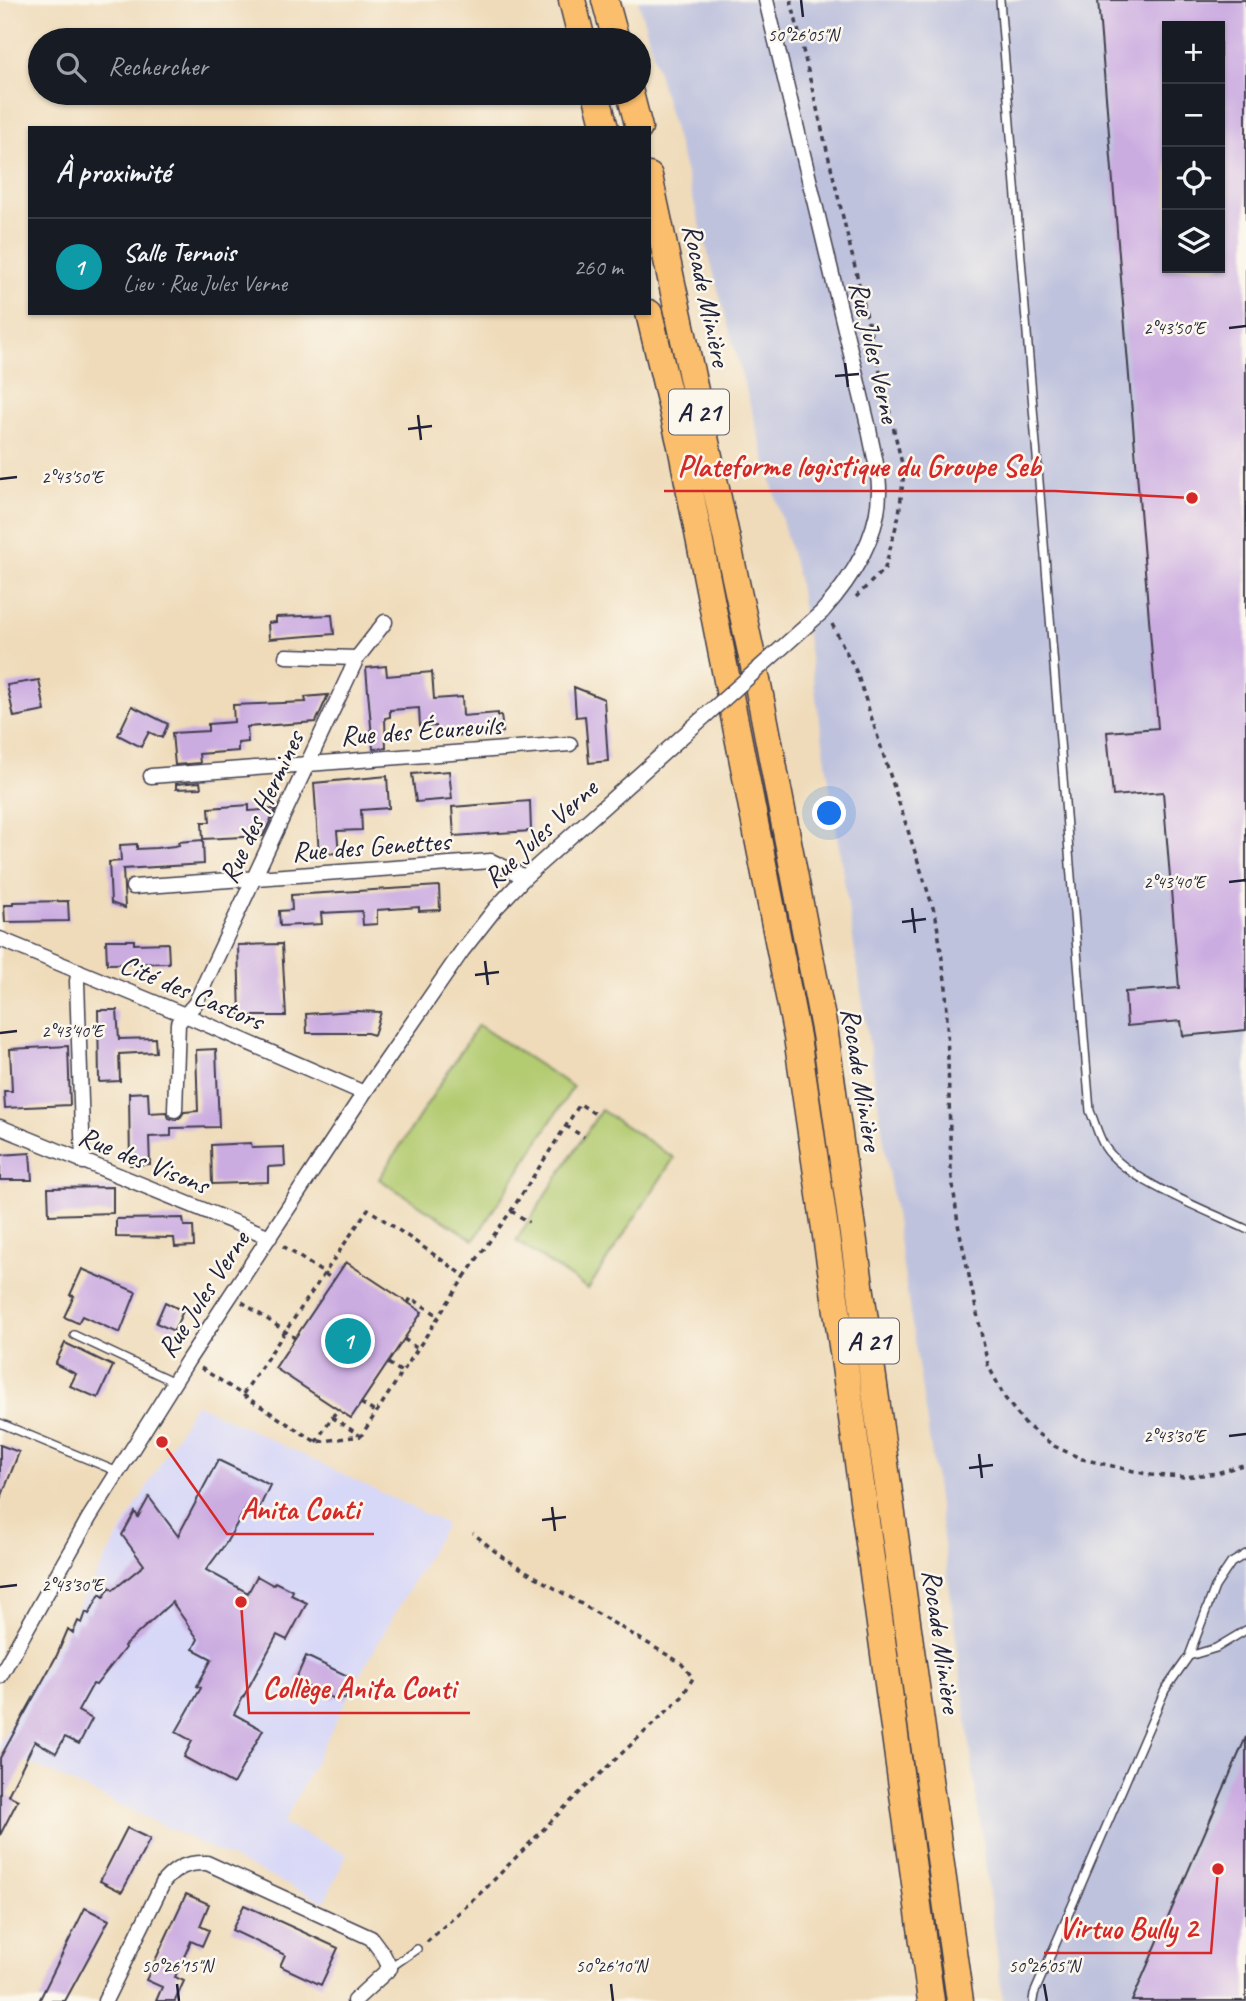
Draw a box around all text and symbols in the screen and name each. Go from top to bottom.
map controls [1162,21,1225,273]
button: + [1162,21,1225,84]
text: 50°26'05"N [768,24,842,46]
search box [28,28,651,105]
icon: search [52,48,90,86]
text: Rechercher [108,50,208,83]
button: − [1162,84,1225,147]
button: locate [1162,147,1225,210]
text: À proximité [56,153,170,191]
button: layers [1162,210,1225,273]
street label: Rocade Minière [675,221,740,371]
text: Salle Ternois [123,236,236,269]
text: 1 [74,253,84,282]
text: 260 m [574,253,623,282]
text: Lieu · Rue Jules Verne [123,269,287,298]
street label: Rue Jules Verne [842,278,909,428]
text: 2°43'50"E [1143,317,1207,339]
road number: A 21 [669,390,729,434]
callout: Plateforme logistique du Groupe Seb [664,440,1055,491]
text: Plateforme logistique du Groupe Seb [677,447,1042,485]
text: 2°43'50"E [41,466,105,488]
street label: Rue des Écureuils [339,707,505,753]
street label: Rue des Hermines [210,723,313,889]
street label: Rue Jules Verne [475,770,606,895]
your location [812,796,846,830]
street label: Rue des Genettes [291,823,454,869]
text: 2°43'40"E [1143,871,1207,893]
street label: Cité des Castors [115,946,271,1039]
street label: Rocade Minière [833,1005,891,1155]
text: 2°43'40"E [41,1020,105,1042]
street label: Rue des Visons [74,1118,217,1203]
street label: Rue Jules Verne [149,1223,258,1364]
pin: 1 [325,1315,371,1367]
road number: A 21 [839,1318,899,1364]
text: 2°43'30"E [1143,1425,1207,1447]
callout: Anita Conti [227,1483,374,1534]
text: Anita Conti [240,1490,364,1528]
street label: Rocade Minière [915,1567,970,1717]
text: 2°43'30"E [41,1574,105,1596]
callout: Collège Anita Conti [249,1662,470,1713]
text: Collège Anita Conti [262,1669,460,1707]
callout: Virtuo Bully 2 [1044,1902,1211,1953]
text: Virtuo Bully 2 [1059,1909,1200,1948]
text: 50°26'15"N [142,1955,216,1977]
text: 50°26'10"N [576,1955,650,1977]
text: 50°26'05"N [1009,1955,1083,1977]

